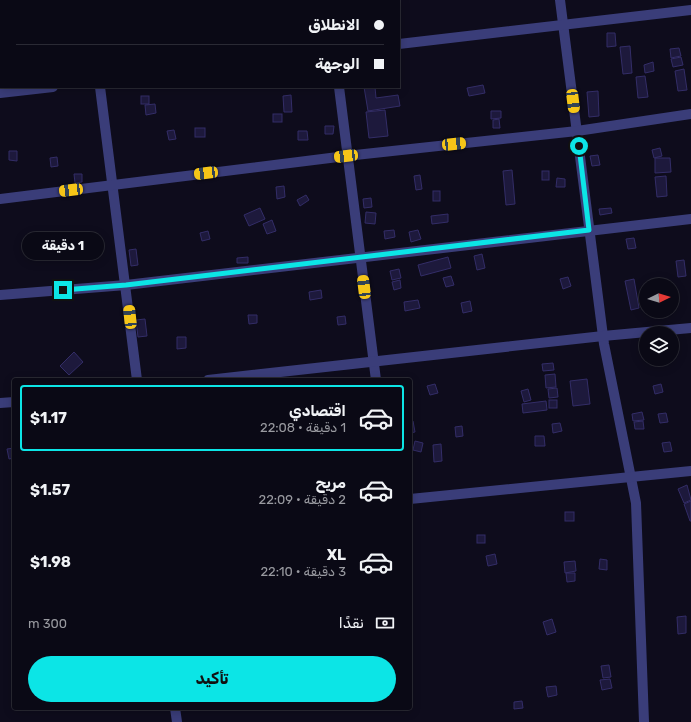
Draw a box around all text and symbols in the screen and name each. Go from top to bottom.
text: الانطلاق [308,16,360,34]
text: الوجهة [315,55,360,73]
car [566,88,580,114]
car [441,137,467,151]
route start [570,137,588,155]
car [333,149,359,163]
car [193,166,219,180]
car [58,183,84,197]
callout: 1 دقيقة [22,232,104,260]
text: 1 دقيقة [42,238,84,253]
car [357,274,371,300]
north arrow [639,278,679,318]
map controls [639,278,679,366]
route end [54,281,72,299]
car [123,304,137,330]
button: layers [639,326,679,366]
icon: car [358,400,394,436]
text: اقتصادي [289,402,346,420]
text: $1.17 [30,409,67,427]
text: 1 دقيقة · 22:08 [260,420,346,435]
icon: car [358,472,394,508]
text: مريح [315,474,346,492]
text: $1.57 [30,481,70,499]
text: 2 دقيقة · 22:09 [259,492,346,507]
icon: car [358,544,394,580]
text: XL [327,546,346,564]
text: $1.98 [30,553,71,571]
text: 3 دقيقة · 22:10 [260,564,346,579]
icon: cash [374,612,396,634]
text: نقدًا [339,614,364,632]
text: 300 m [28,616,67,631]
button: تأكيد [28,656,396,702]

